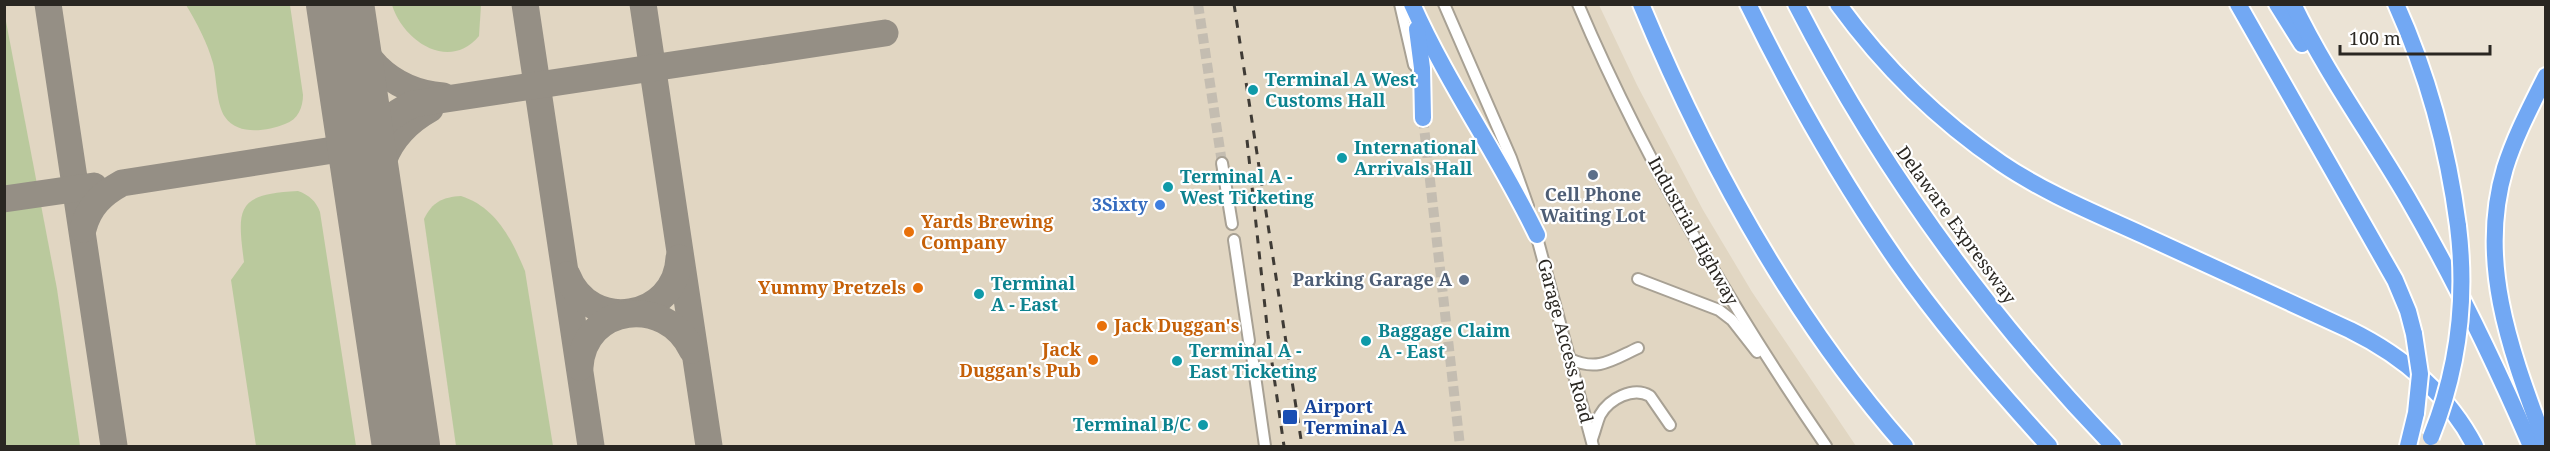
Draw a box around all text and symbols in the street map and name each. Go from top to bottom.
scale bar [2340,18,2490,56]
text: 100 m [2349,26,2401,50]
place label: Terminal A West Customs Hall [1265,67,1416,112]
marker: Terminal A West Customs Hall [1246,83,1260,97]
place label: International Arrivals Hall [1354,135,1478,180]
street label: Delaware Expressway [1891,141,2023,309]
marker: International Arrivals Hall [1335,151,1349,165]
street label: Industrial Highway [1643,152,1745,310]
place label: Terminal A - West Ticketing [1180,164,1315,209]
marker: Cell Phone Waiting Lot [1586,168,1600,182]
marker: Terminal A - West Ticketing [1161,180,1175,194]
place label: Cell Phone Waiting Lot [1540,182,1646,227]
place label: 3Sixty [1092,192,1149,216]
marker: 3Sixty [1153,198,1167,212]
place label: Yards Brewing Company [921,209,1054,254]
marker: Yards Brewing Company [902,225,916,239]
street label: Garage Access Road [1532,256,1599,426]
place label: Parking Garage A [1293,267,1452,291]
place label: Terminal A - East [991,271,1076,316]
marker: Parking Garage A [1457,273,1471,287]
place label: Yummy Pretzels [758,275,906,299]
marker: Yummy Pretzels [911,281,925,295]
marker: Terminal A - East [972,287,986,301]
place label: Jack Duggan's [1113,313,1240,337]
place label: Baggage Claim A - East [1378,318,1510,363]
marker: Jack Duggan's [1095,319,1109,333]
marker: Baggage Claim A - East [1359,334,1373,348]
place label: Jack Duggan's Pub [959,337,1082,382]
place label: Terminal A - East Ticketing [1189,338,1318,383]
marker: Jack Duggan's Pub [1086,353,1100,367]
marker: Terminal A - East Ticketing [1170,354,1184,368]
place label: Airport Terminal A [1304,394,1407,439]
marker: Airport Terminal A [1281,408,1299,426]
place label: Terminal B/C [1073,412,1191,436]
marker: Terminal B/C [1196,418,1210,432]

